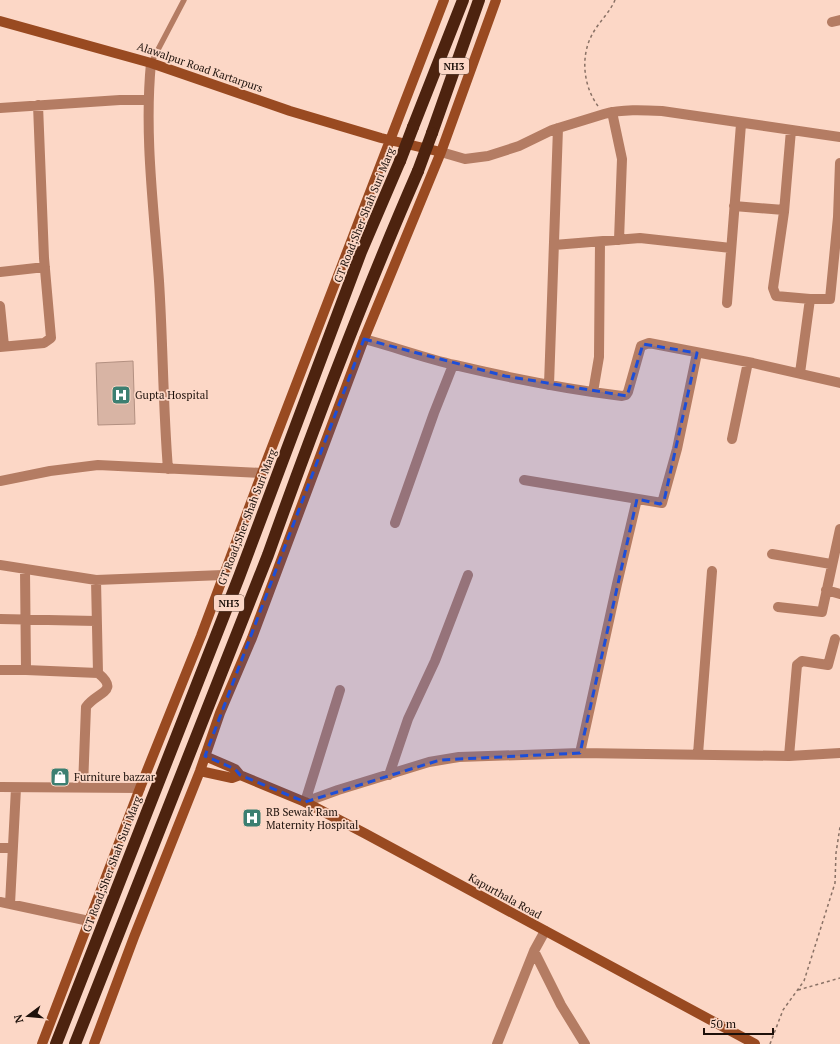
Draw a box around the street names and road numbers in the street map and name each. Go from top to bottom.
street label: Alawalpur Road Kartarpurs [135,39,265,95]
road number: NH3 [439,58,469,74]
street label: GT Road;Sher Shah Suri Marg [330,145,398,285]
street label: GT Road;Sher Shah Suri Marg [215,447,280,587]
road number: NH3 [214,595,244,611]
street label: GT Road;Sher Shah Suri Marg [80,794,145,934]
street label: Kapurthala Road [466,870,544,922]

